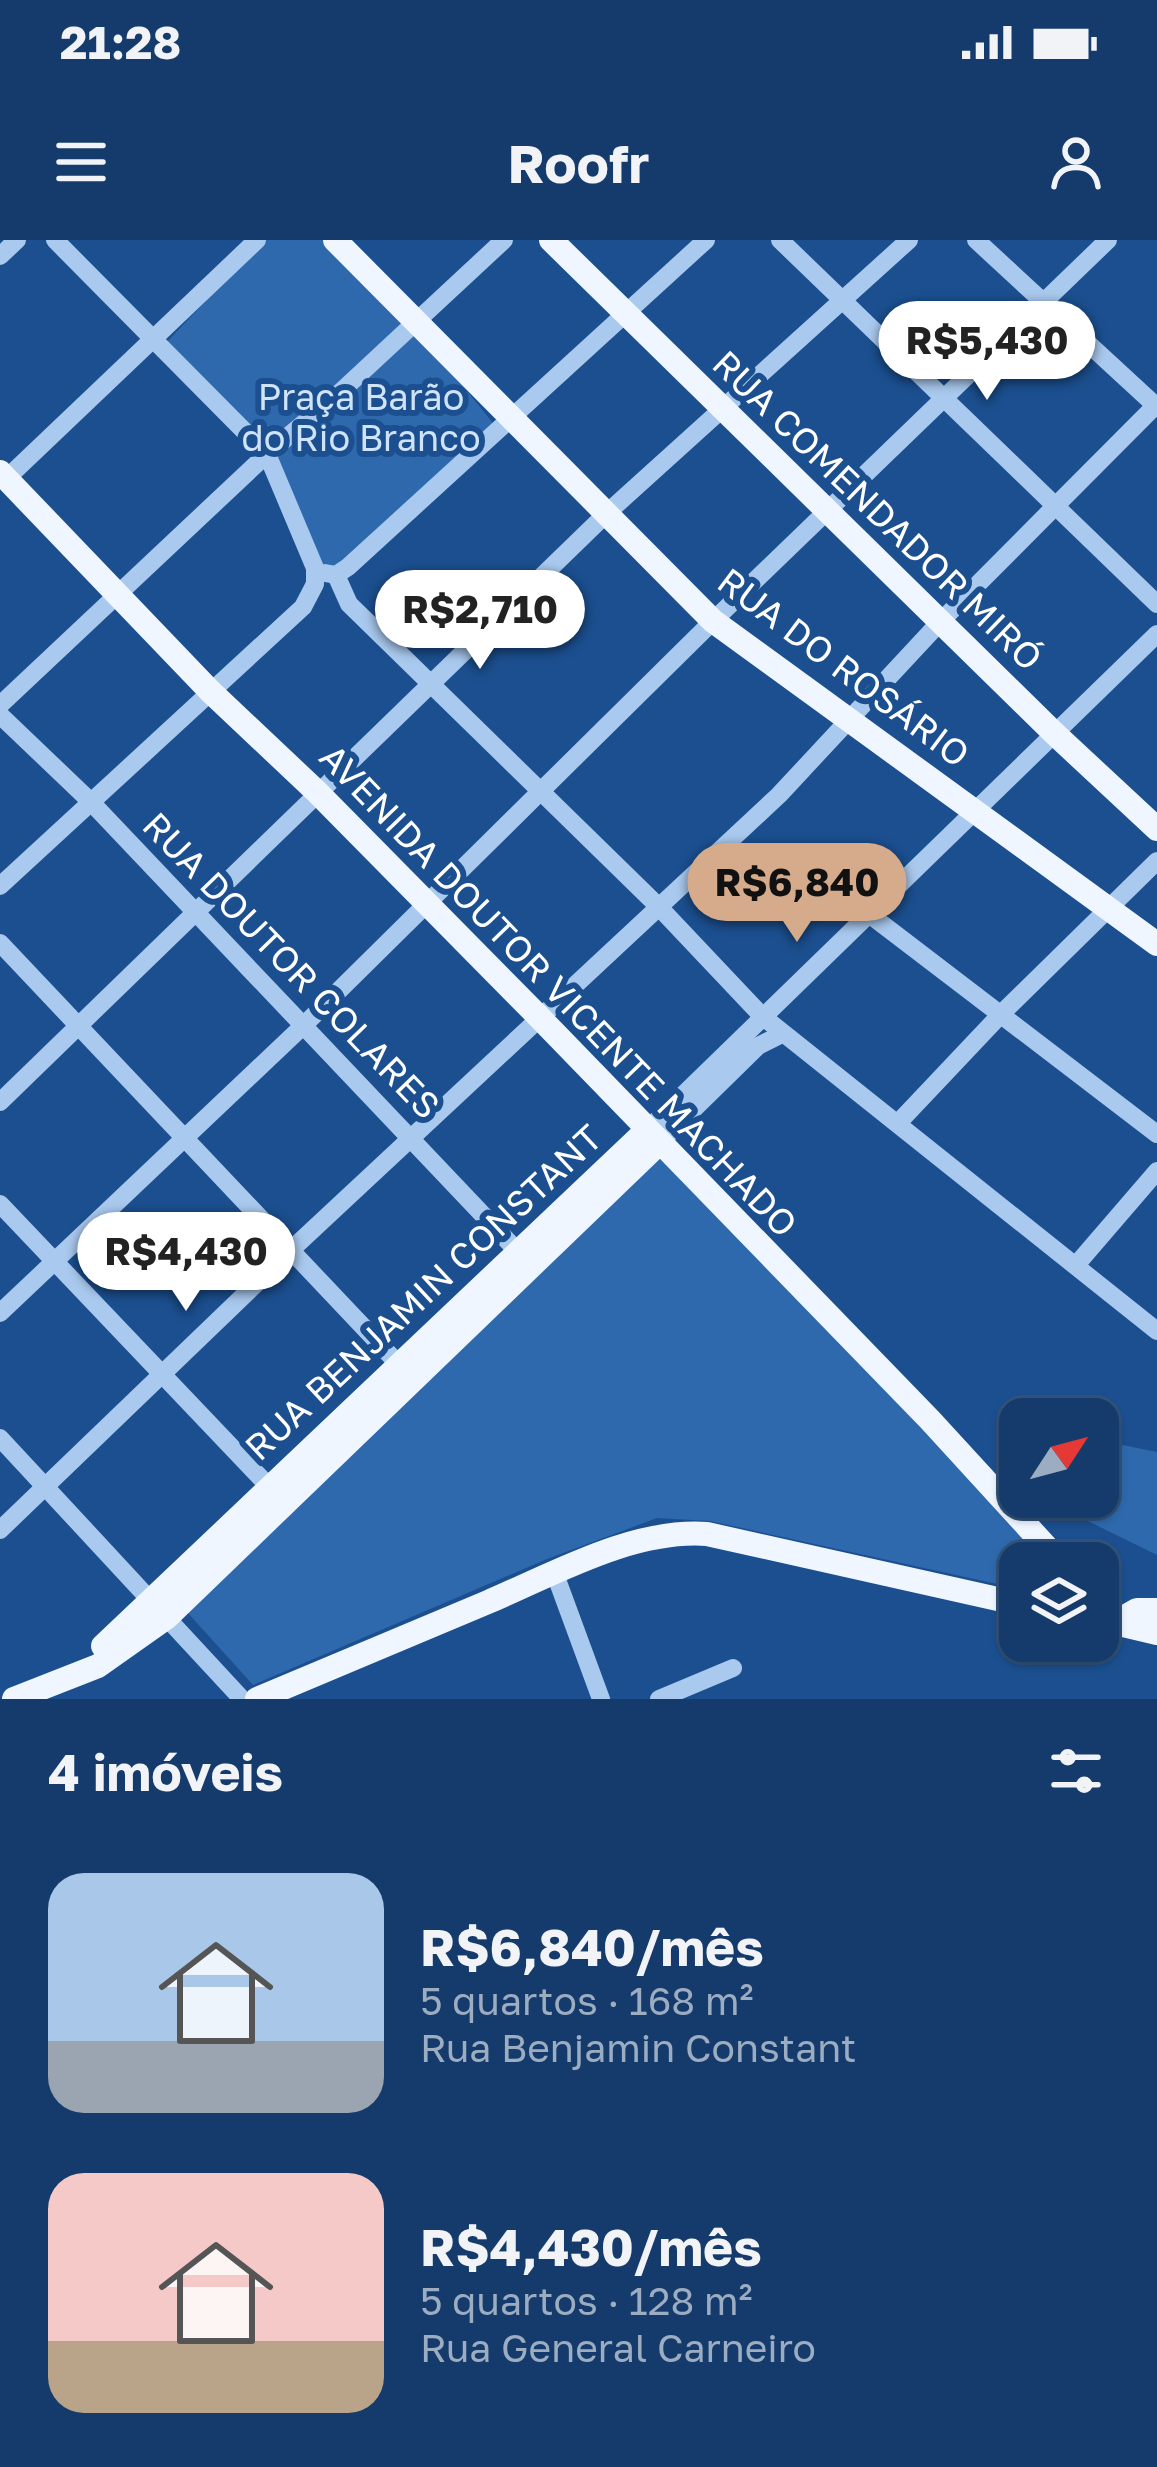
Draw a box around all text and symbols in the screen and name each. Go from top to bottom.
text: 21:28 [60,15,181,69]
icon: menu [48,129,114,195]
icon: person [1043,129,1109,195]
text: Roofr [507,130,650,195]
pin: R$5,430 [876,301,1098,403]
text: R$5,430 [905,316,1069,363]
street label: RUA COMENDADOR MIRÓ [704,341,1052,679]
park label: Praça Barão do Rio Branco [242,375,480,459]
street label: RUA DO ROSÁRIO [710,558,978,776]
pin: R$2,710 [369,570,591,672]
text: R$2,710 [402,585,558,632]
street label: AVENIDA DOUTOR VICENTE MACHADO [312,735,806,1245]
street label: RUA DOUTOR COLARES [135,803,449,1127]
pin: R$6,840 [686,843,908,945]
text: R$6,840 [714,858,880,905]
street label: RUA BENJAMIN CONSTANT [236,1115,610,1469]
pin: R$4,430 [75,1212,297,1314]
text: R$4,430 [104,1227,268,1274]
north arrow [999,1398,1119,1518]
map controls [999,1398,1119,1662]
button: layers [999,1542,1119,1662]
icon: filters [1043,1738,1109,1804]
text: 4 imóveis [48,1741,283,1802]
text: R$6,840/mês [420,1916,764,1977]
icon: home [144,1921,288,2065]
text: 5 quartos · 168 m² [420,1977,753,2024]
text: Rua Benjamin Constant [420,2024,856,2071]
text: R$4,430/mês [420,2216,762,2277]
icon: home [144,2221,288,2365]
text: 5 quartos · 128 m² [420,2277,752,2324]
text: Rua General Carneiro [420,2324,816,2371]

